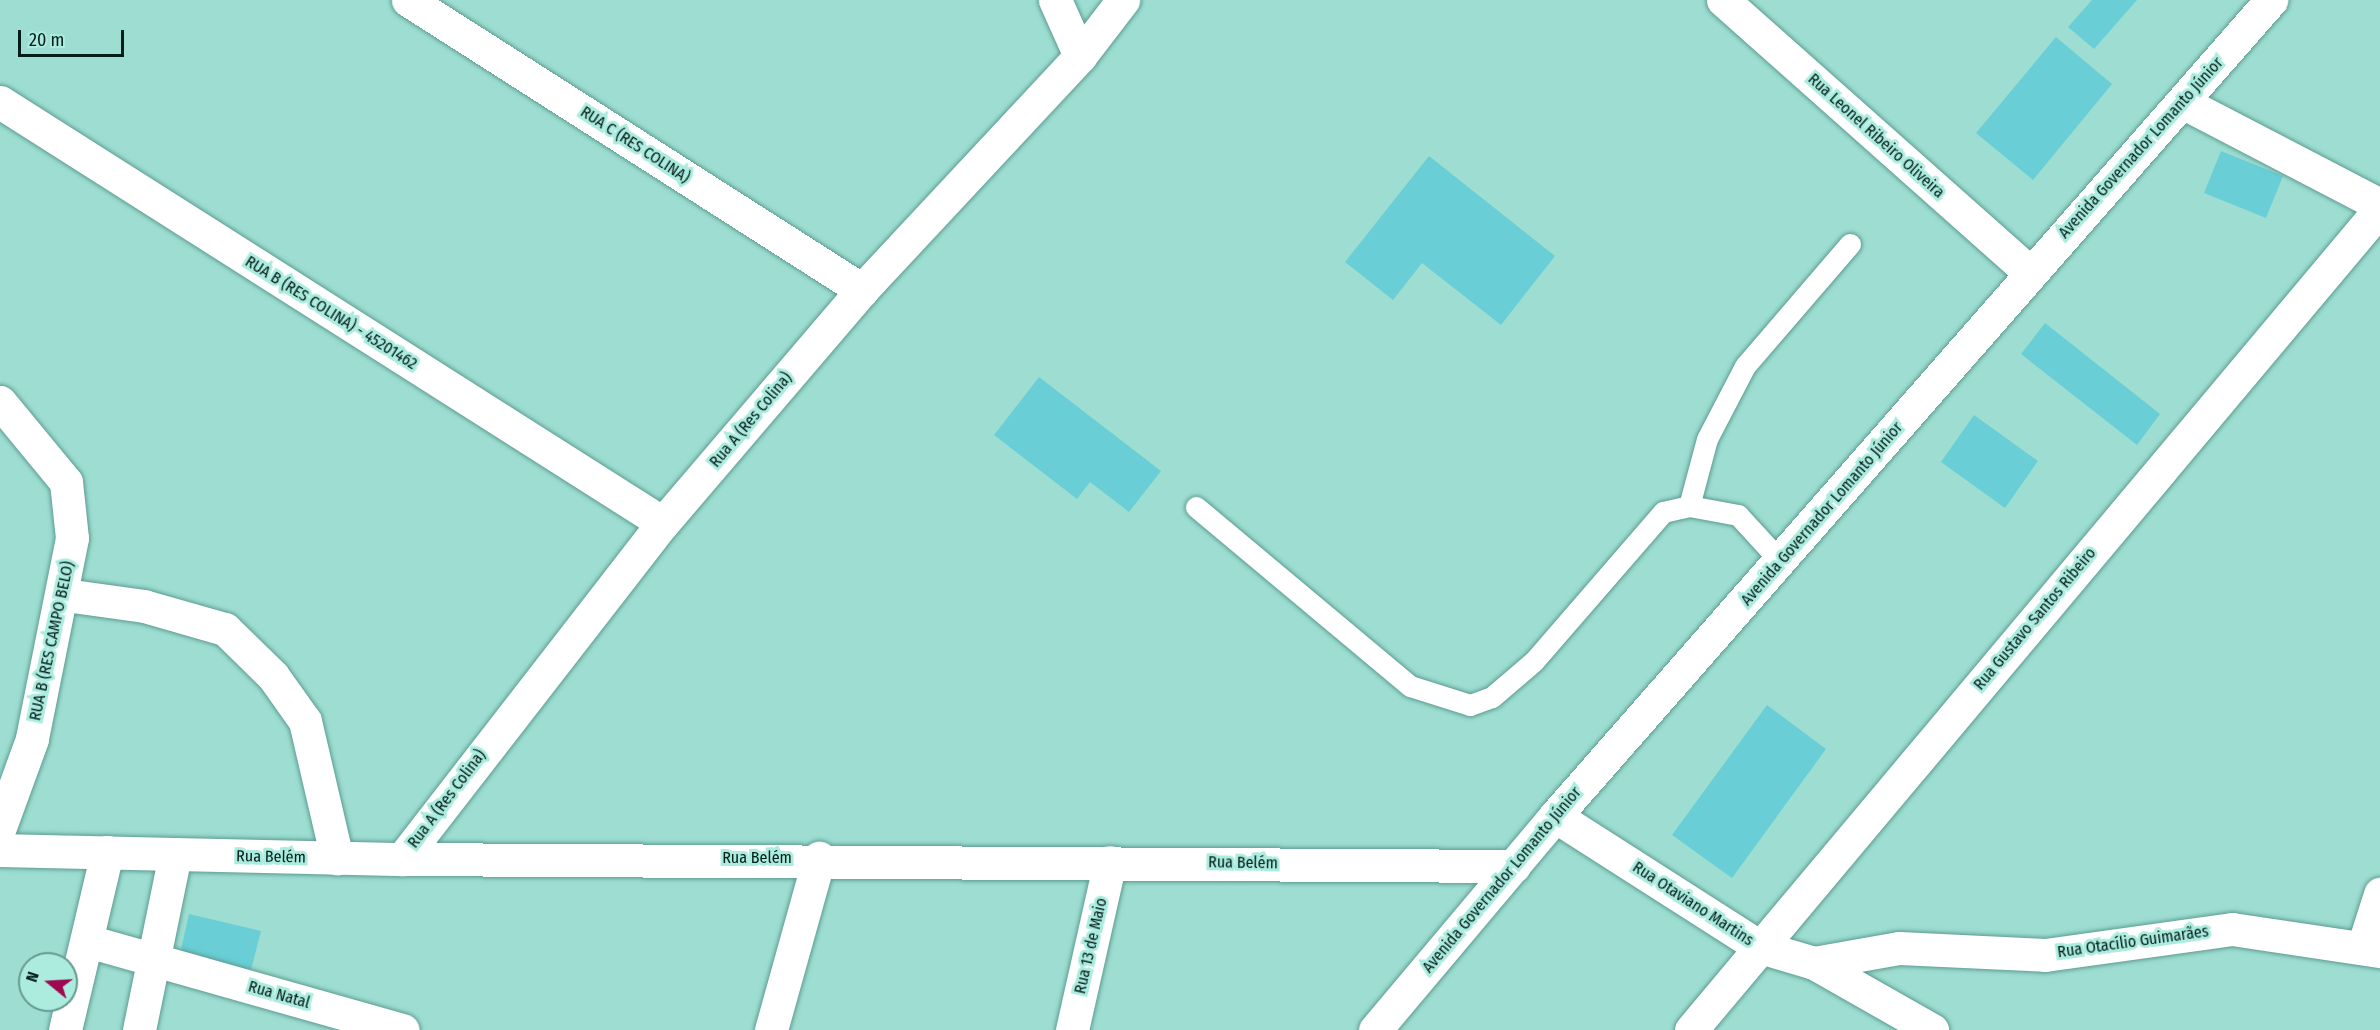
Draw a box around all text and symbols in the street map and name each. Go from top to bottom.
scale bar [21,18,128,56]
text: 20 m [29,29,64,51]
street label: Avenida Governador Lomanto Júnior [2055,54,2227,242]
street label: Rua Leonel Ribeiro Oliveira [1804,70,1948,202]
street label: RUA C (RES COLINA) [577,103,693,187]
street label: RUA B (RES COLINA) - 45201462 [242,252,420,374]
street label: Rua A (Res Colina) [706,369,796,471]
street label: Avenida Governador Lomanto Júnior [1737,418,1907,610]
street label: Rua Gustavo Santos Ribeiro [1970,544,2100,694]
street label: RUA B (RES CAMPO BELO) [26,560,78,722]
street label: Rua A (Res Colina) [404,746,490,852]
street label: Avenida Governador Lomanto Júnior [1419,783,1585,977]
street label: Rua Belém [236,847,306,867]
street label: Rua Belém [722,848,792,868]
street label: Rua Belém [1208,853,1278,873]
street label: Rua Otaviano Martins [1629,858,1757,950]
street label: Rua 13 de Maio [1071,896,1111,996]
street label: Rua Otacílio Guimarães [2056,922,2210,962]
north arrow [18,952,78,1012]
text: N [22,969,43,984]
street label: Rua Natal [246,977,312,1013]

